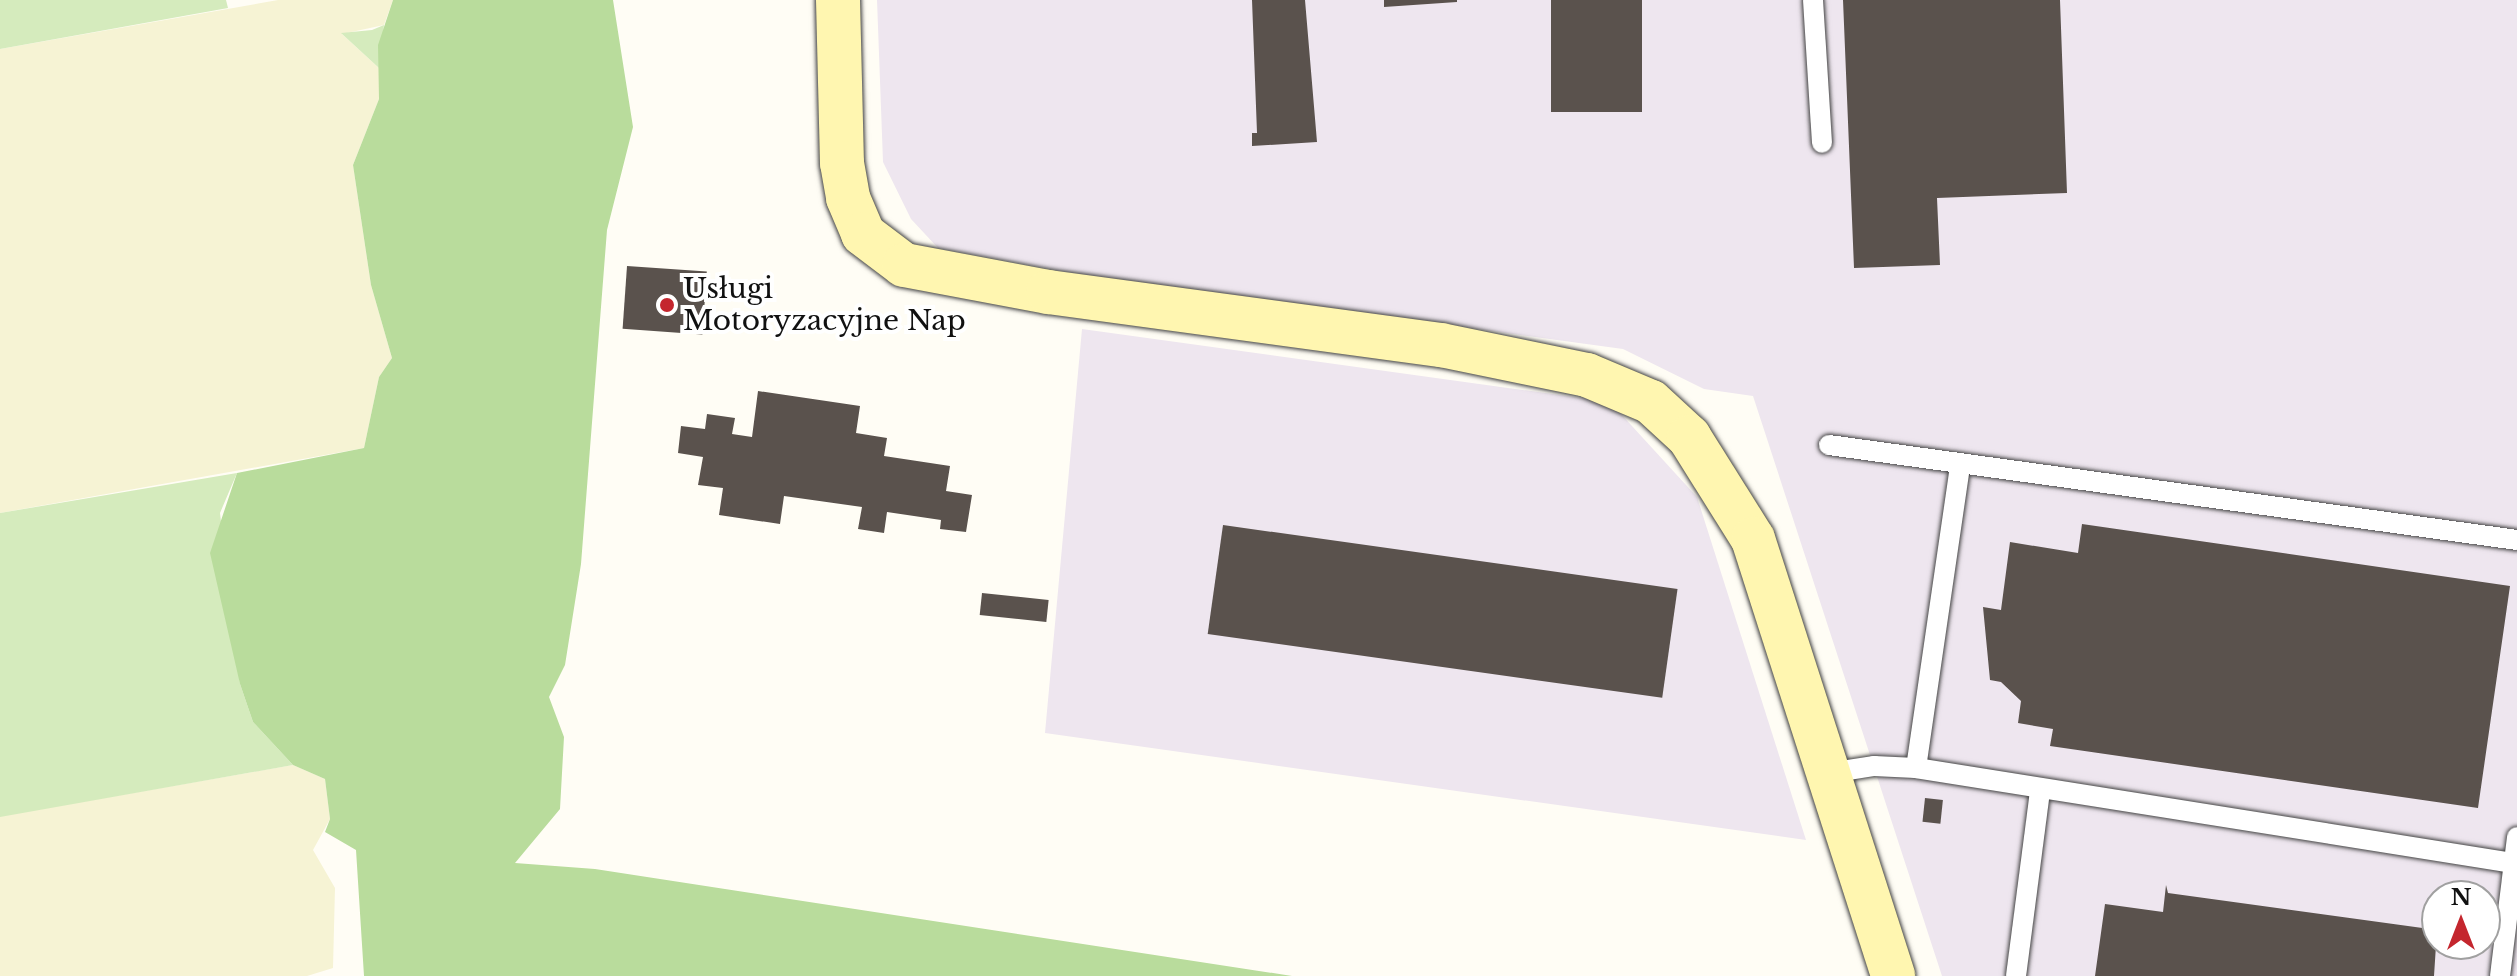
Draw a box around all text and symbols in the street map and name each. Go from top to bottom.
place label: Usługi Motoryzacyjne Nap [683,272,966,338]
marker: Usługi Motoryzacyjne Nap [658,296,676,314]
north arrow [2421,880,2501,960]
text: N [2451,884,2471,911]

